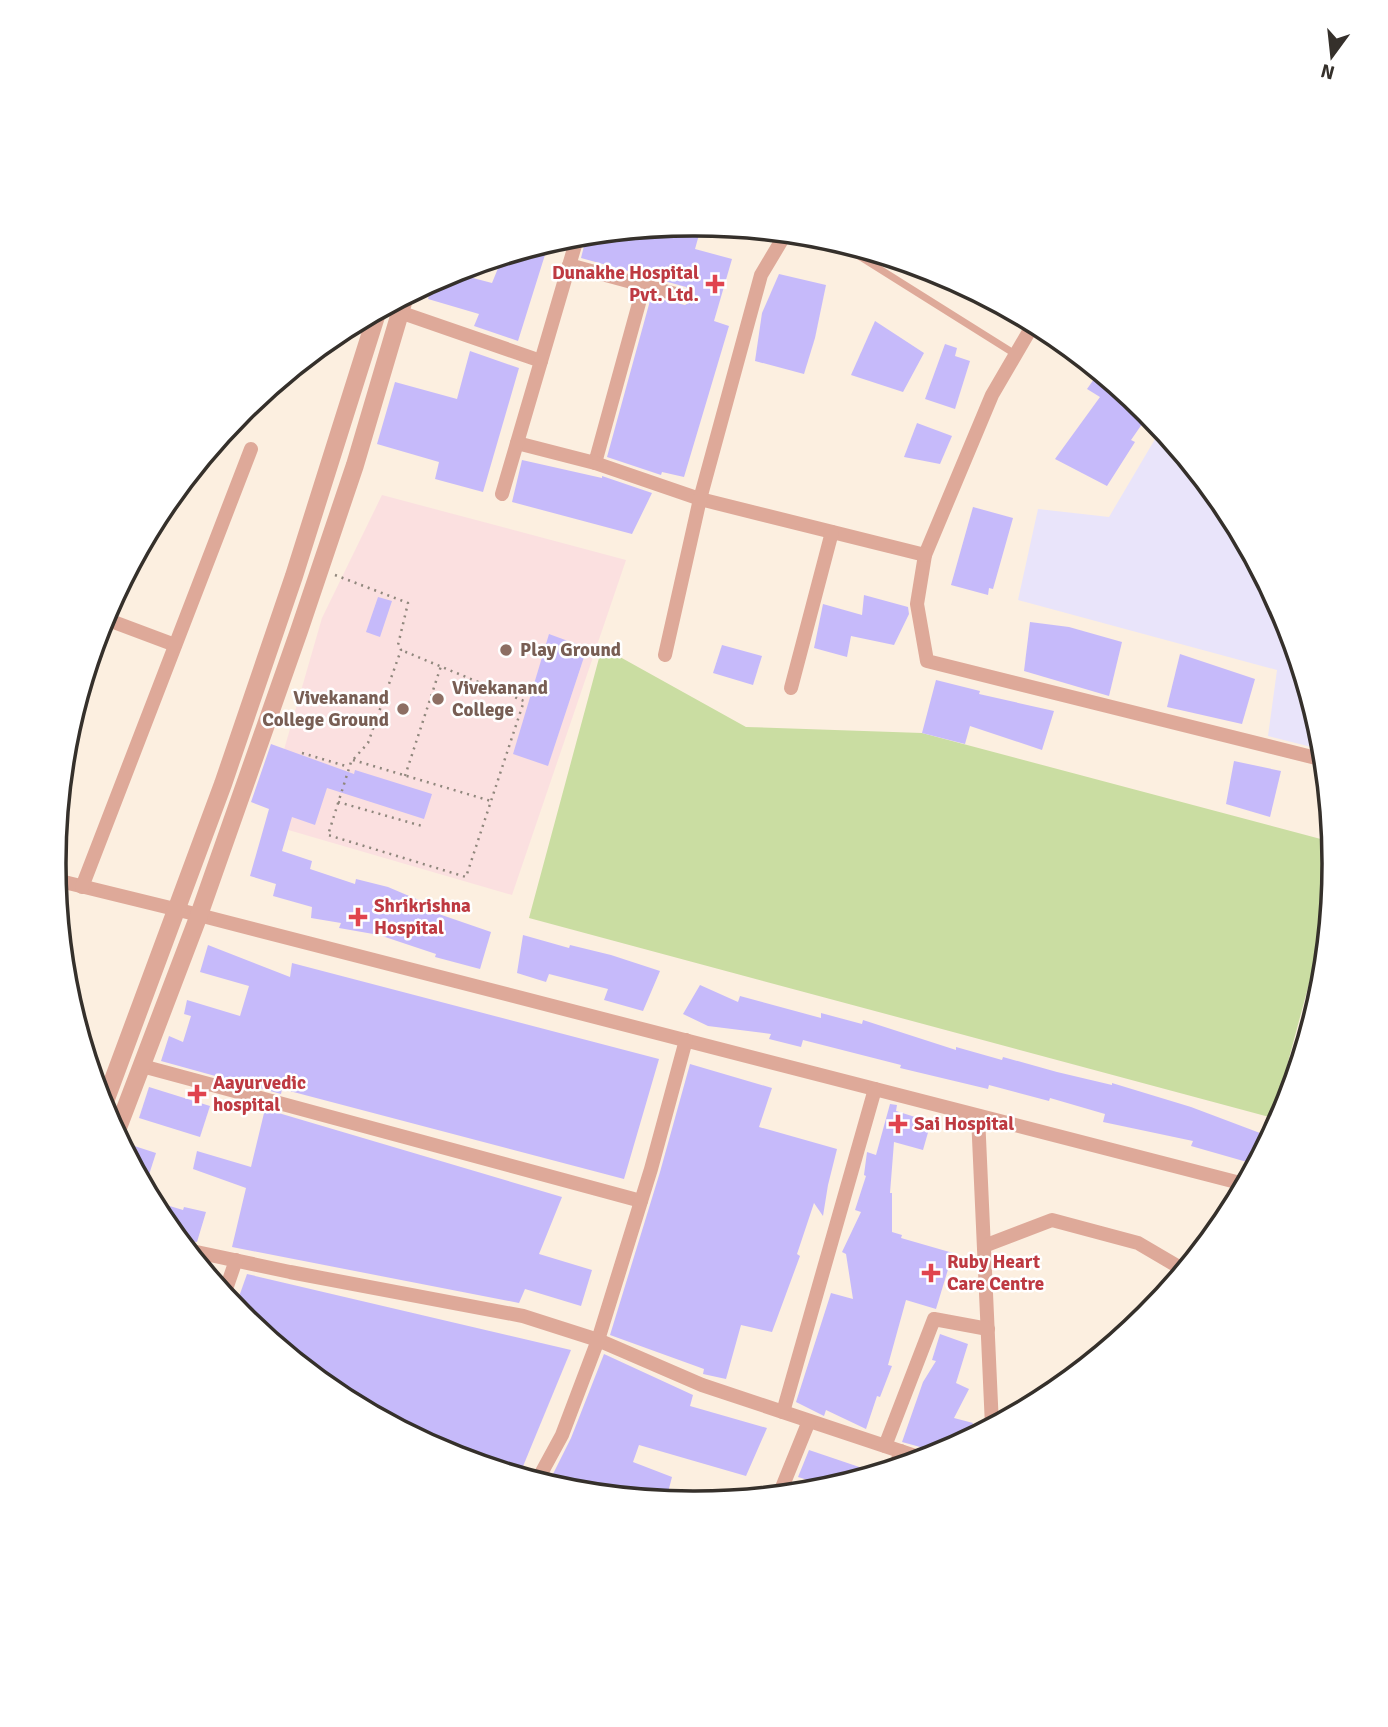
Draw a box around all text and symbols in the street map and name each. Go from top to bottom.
north arrow [1297,21,1367,91]
text: N [1318,58,1337,85]
place label: Dunakhe Hospital Pvt. Ltd. [552,261,699,307]
marker: Dunakhe Hospital Pvt. Ltd. [705,274,725,294]
place label: Play Ground [520,638,621,662]
marker: Play Ground [498,642,514,658]
place label: Vivekanand College [452,676,548,722]
place label: Vivekanand College Ground [262,686,389,732]
marker: Vivekanand College [430,691,446,707]
marker: Vivekanand College Ground [395,701,411,717]
place label: Shrikrishna Hospital [374,894,471,940]
marker: Shrikrishna Hospital [348,907,368,927]
place label: Aayurvedic hospital [213,1071,306,1117]
marker: Aayurvedic hospital [187,1084,207,1104]
place label: Sai Hospital [914,1112,1014,1136]
marker: Sai Hospital [888,1114,908,1134]
place label: Ruby Heart Care Centre [947,1250,1044,1296]
marker: Ruby Heart Care Centre [921,1263,941,1283]

